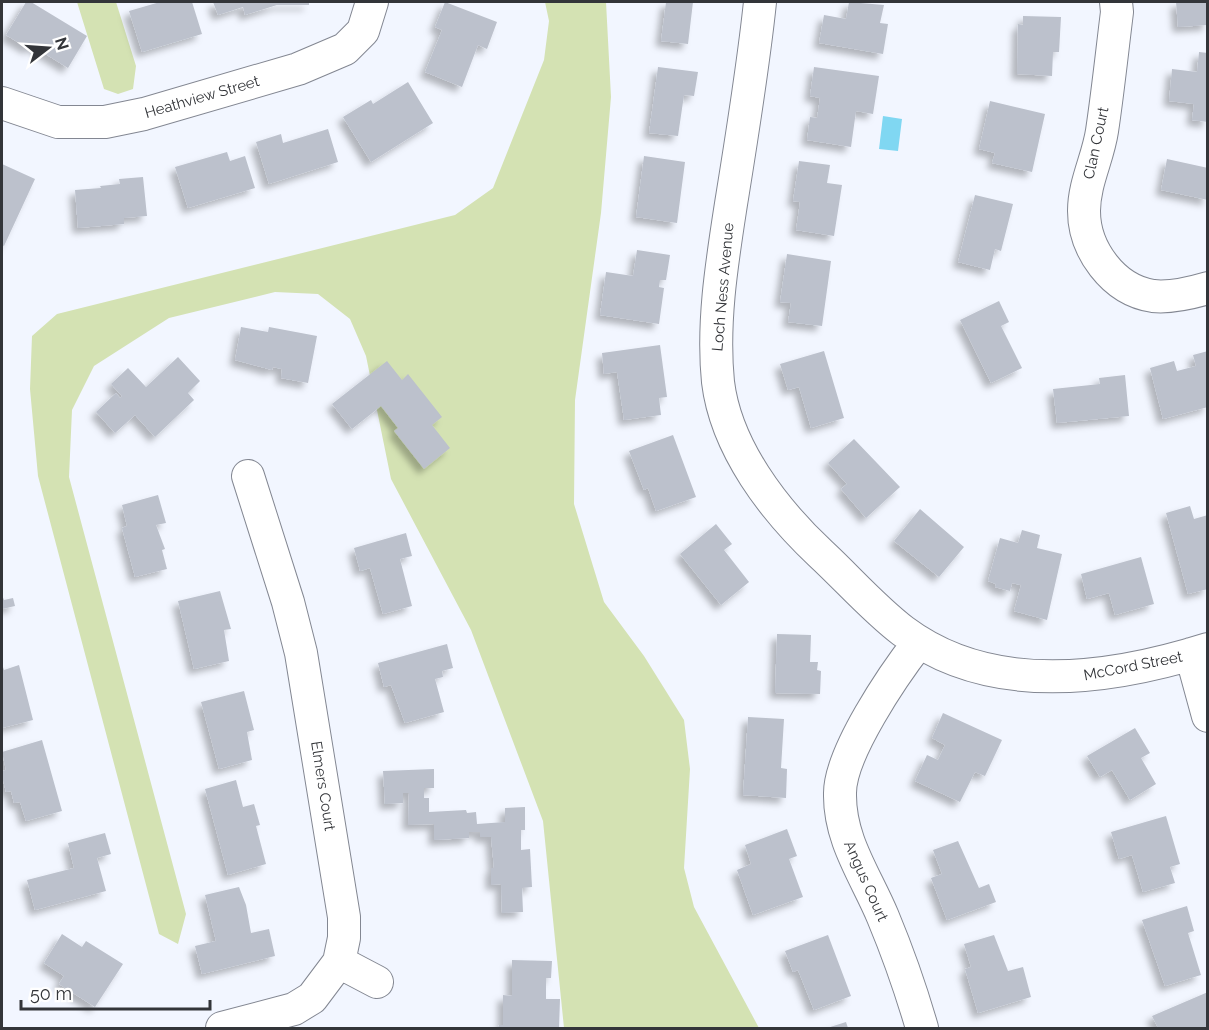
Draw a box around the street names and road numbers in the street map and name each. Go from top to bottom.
street label: Heathview Street [143,72,261,122]
street label: Clan Court [1080,105,1112,181]
street label: Loch Ness Avenue [708,222,738,352]
street label: McCord Street [1082,648,1184,684]
street label: Elmers Court [307,740,339,832]
street label: Angus Court [840,838,892,924]

